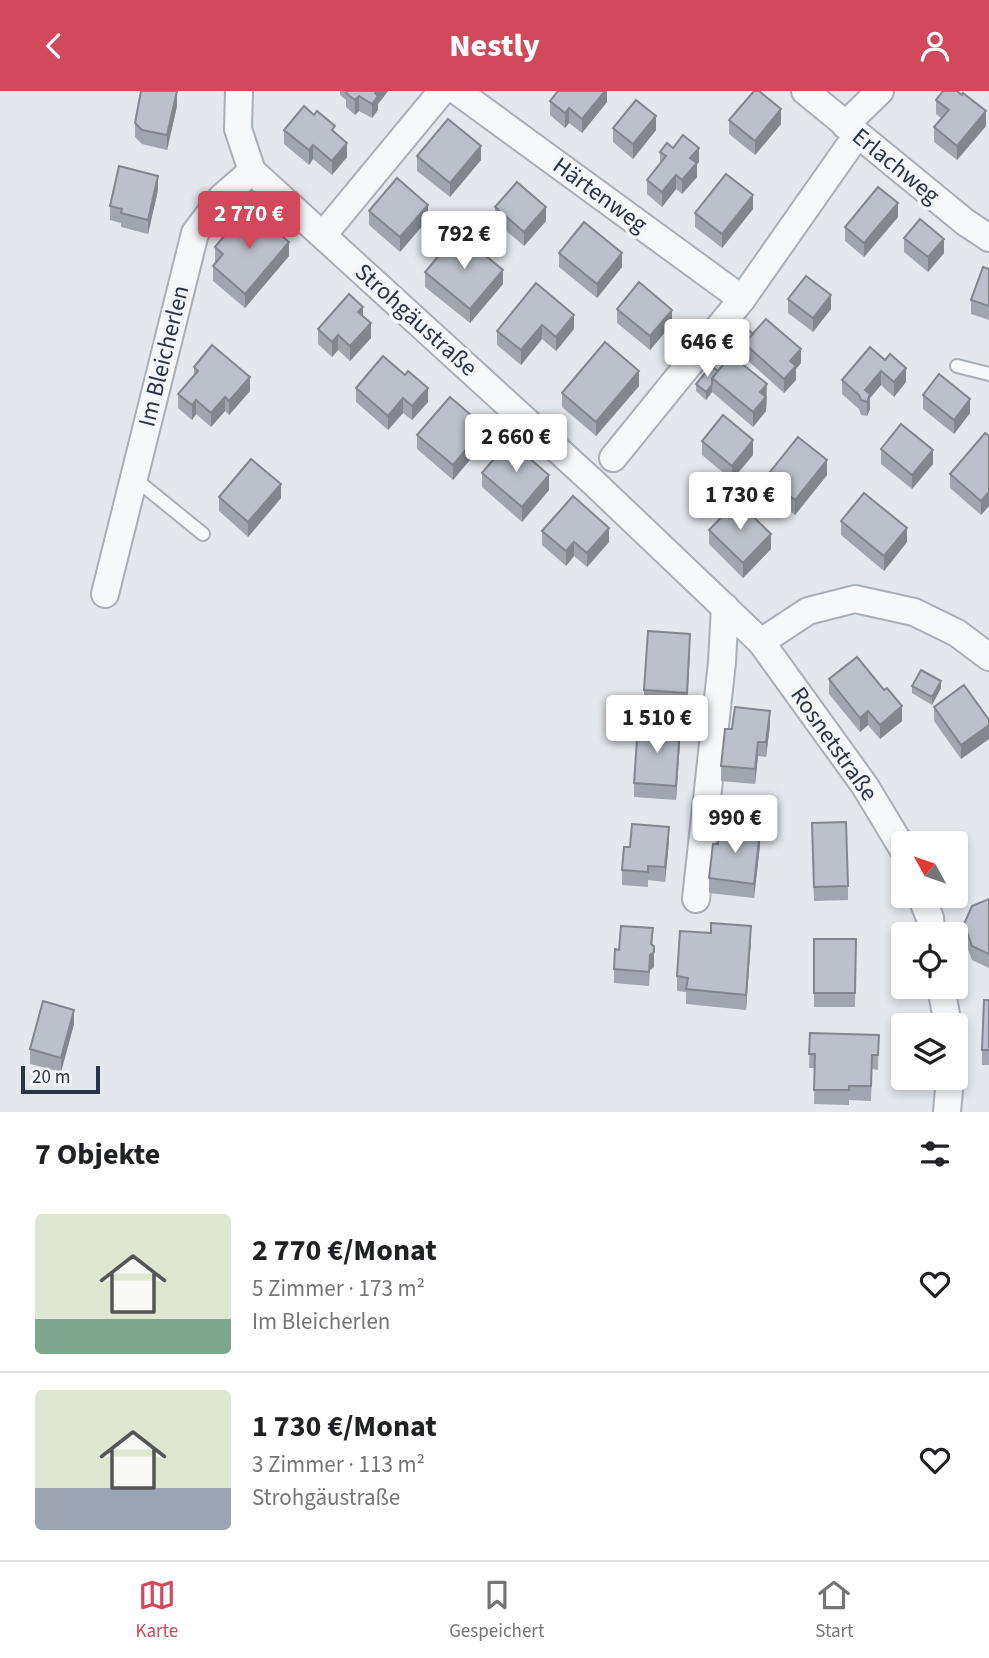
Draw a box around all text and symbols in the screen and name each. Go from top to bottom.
text: Nestly [449,23,540,69]
icon: back [35,27,73,65]
icon: person [916,27,954,65]
street label: Erlachweg [845,120,947,212]
street label: Härtenweg [545,149,655,241]
pin: 2 770 € [184,191,314,251]
text: 2 770 € [214,197,284,230]
pin: 792 € [415,211,513,271]
text: 792 € [437,217,491,250]
street label: Strohgäustraße [347,255,485,385]
street label: Im Bleicherlen [130,282,198,430]
pin: 646 € [658,320,756,379]
text: 646 € [680,325,734,358]
pin: 2 660 € [451,415,581,474]
text: 2 660 € [481,420,551,453]
pin: 1 730 € [675,473,805,532]
text: 1 730 € [705,478,775,511]
street label: Rosnetstraße [782,680,886,808]
pin: 1 510 € [592,695,722,755]
text: 1 510 € [622,701,692,734]
pin: 990 € [686,795,784,855]
text: 990 € [708,801,762,834]
north arrow [891,831,968,908]
map controls [891,831,968,1090]
button: locate [891,922,968,999]
button: layers [891,1013,968,1090]
scale bar [21,1063,100,1095]
text: 20 m [32,1064,70,1091]
text: 7 Objekte [35,1133,160,1176]
icon: filters [916,1135,954,1173]
text: 2 770 €/Monat [252,1229,437,1272]
icon: home [91,1242,175,1326]
icon: heart [916,1265,954,1303]
text: 5 Zimmer · 173 m² [252,1272,425,1305]
text: Im Bleicherlen [252,1305,390,1338]
text: 1 730 €/Monat [252,1405,437,1448]
icon: home [91,1418,175,1502]
icon: heart [916,1441,954,1479]
text: 3 Zimmer · 113 m² [252,1448,425,1481]
text: Strohgäustraße [252,1481,400,1514]
tab: Karte [135,1576,178,1645]
tab: Gespeichert [449,1576,544,1645]
tab: Start [815,1576,854,1645]

